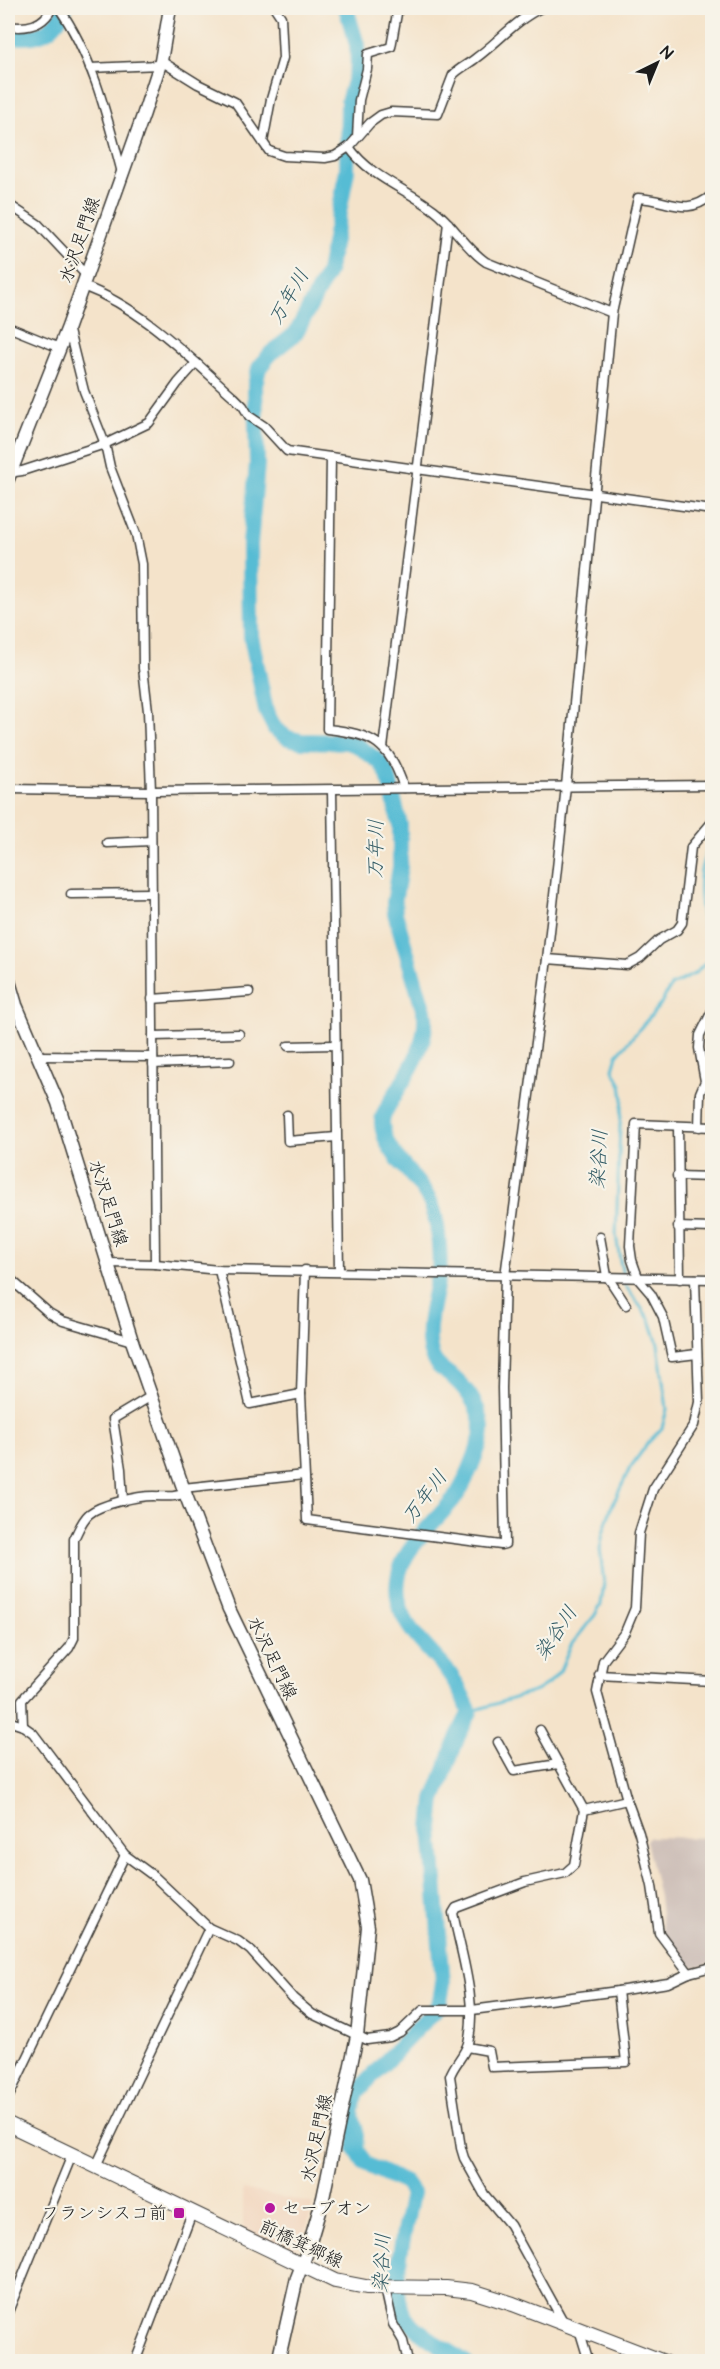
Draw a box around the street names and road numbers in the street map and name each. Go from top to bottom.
street label: 水沢足門線 [54,193,106,287]
street label: 水沢足門線 [82,1156,134,1250]
street label: 水沢足門線 [241,1612,303,1704]
street label: 水沢足門線 [295,2091,339,2185]
street label: 前橋箕郷線 [255,2214,347,2274]

